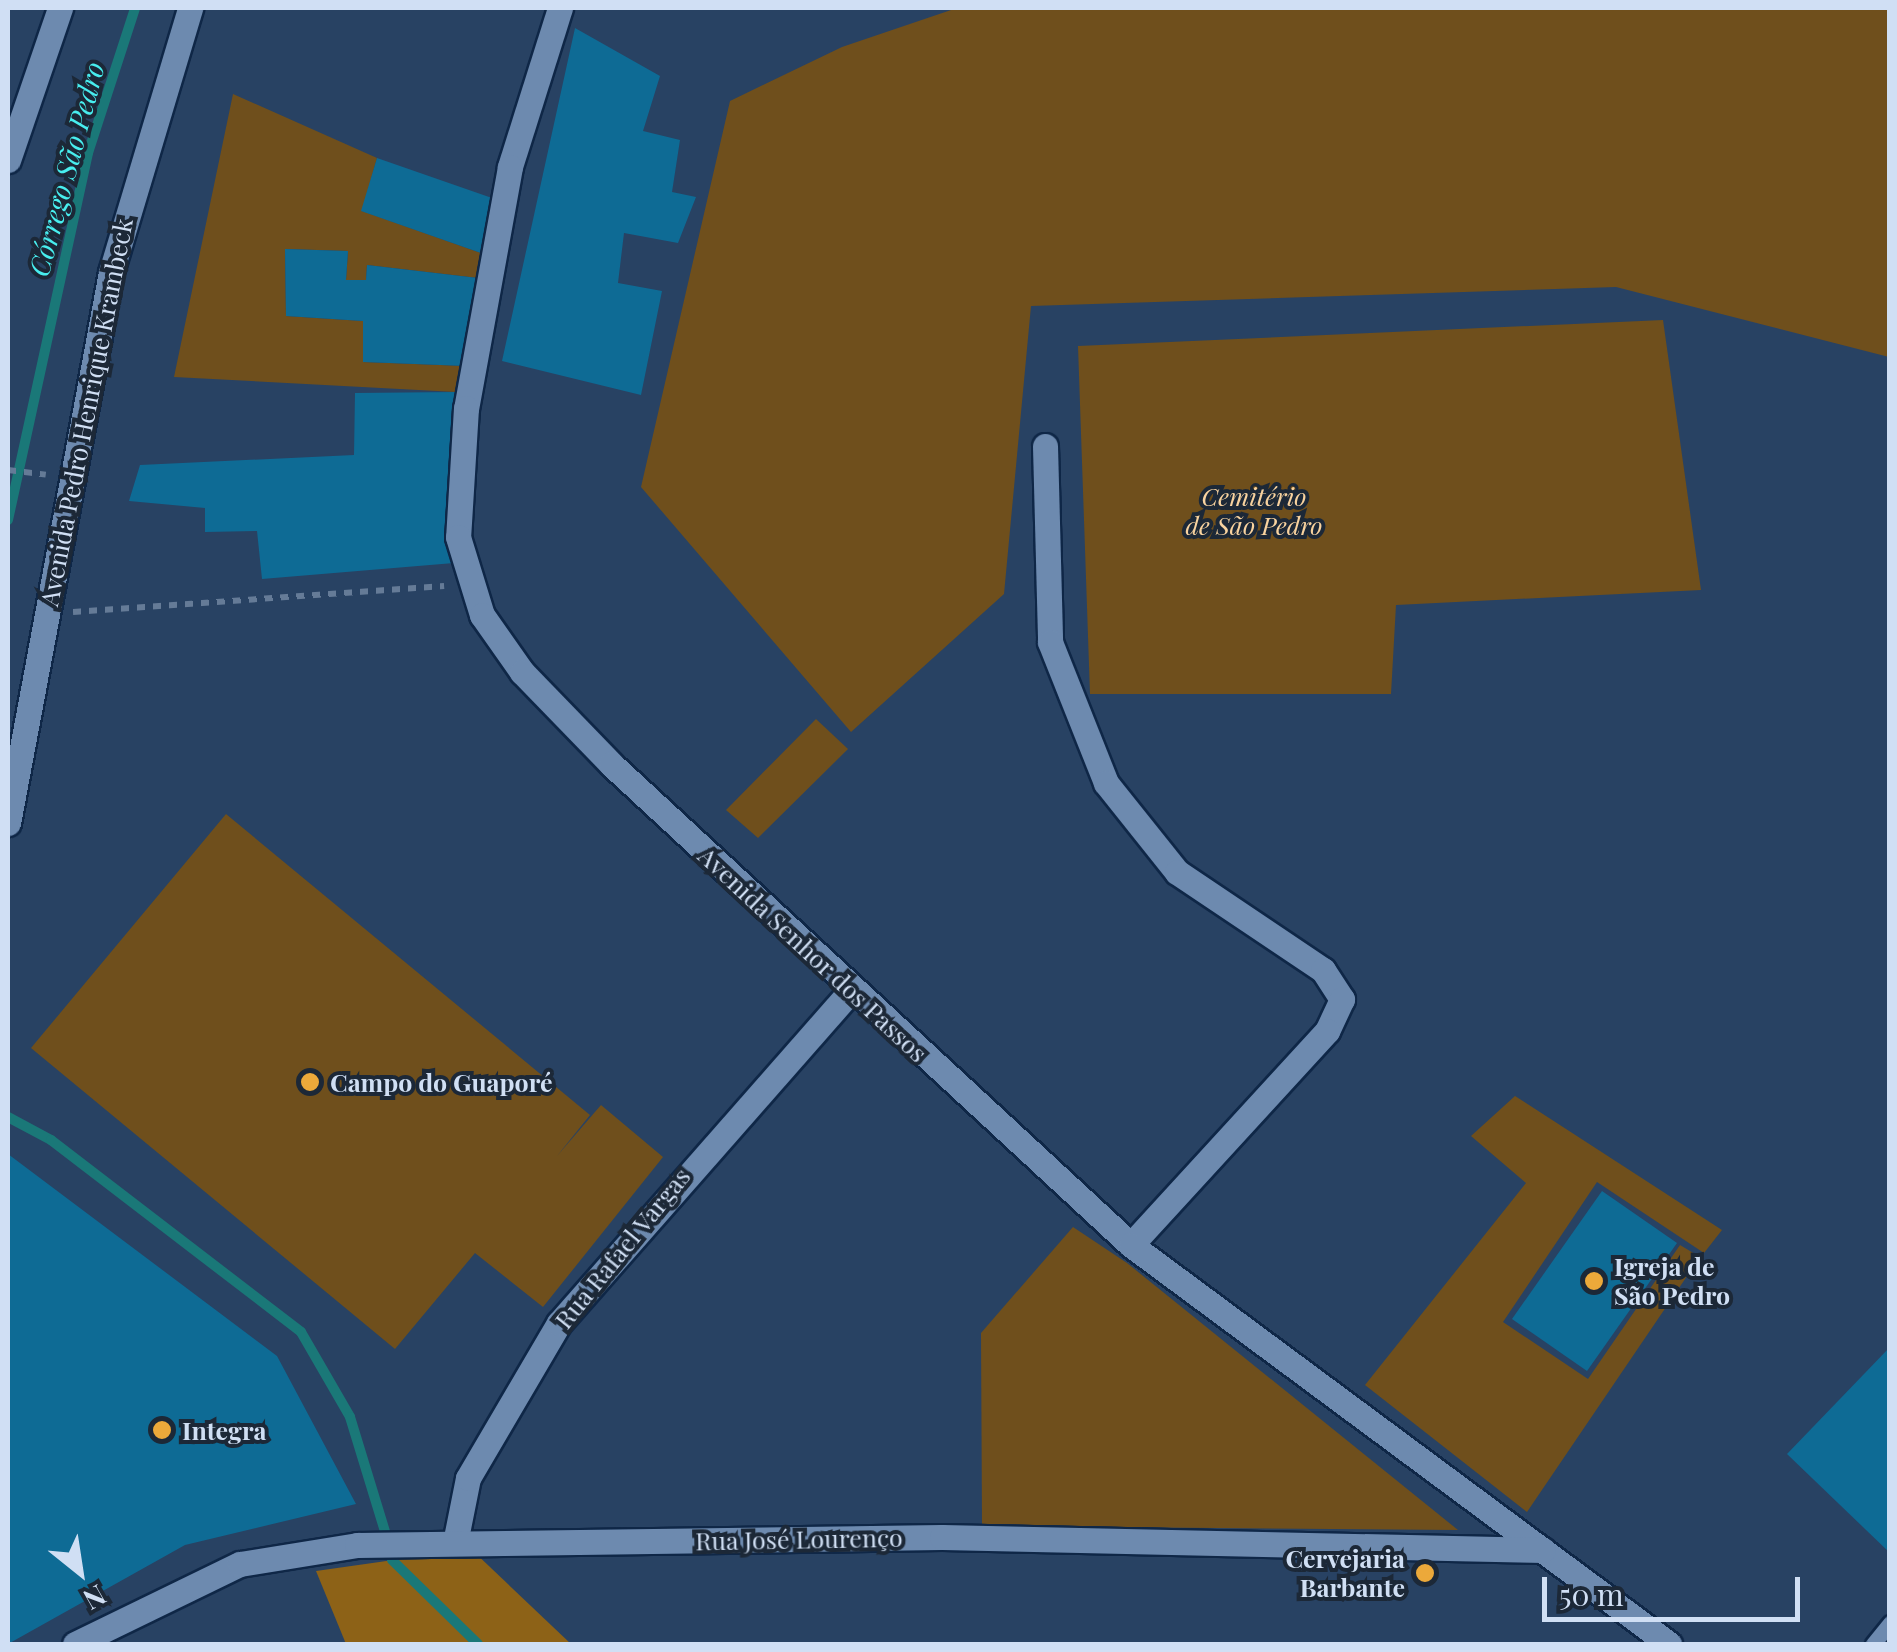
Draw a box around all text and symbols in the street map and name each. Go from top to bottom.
water label: Córrego São Pedro [21,58,111,280]
street label: Avenida Pedro Henrique Krambeck [34,215,138,609]
park label: Cemitério de São Pedro [1185,482,1323,541]
street label: Avenida Senhor dos Passos [692,840,934,1068]
place label: Campo do Guaporé [330,1067,553,1097]
marker: Campo do Guaporé [299,1071,321,1093]
street label: Rua Rafael Vargas [548,1161,696,1335]
place label: Igreja de São Pedro [1614,1252,1730,1311]
marker: Igreja de São Pedro [1583,1270,1605,1292]
place label: Integra [182,1415,267,1445]
marker: Integra [151,1419,173,1441]
north arrow [30,1522,130,1622]
street label: Rua José Lourenço [695,1522,903,1556]
place label: Cervejaria Barbante [1285,1544,1405,1603]
scale bar [1547,1557,1804,1619]
marker: Cervejaria Barbante [1414,1562,1436,1584]
text: 50 m [1559,1574,1624,1614]
text: N [77,1577,113,1619]

